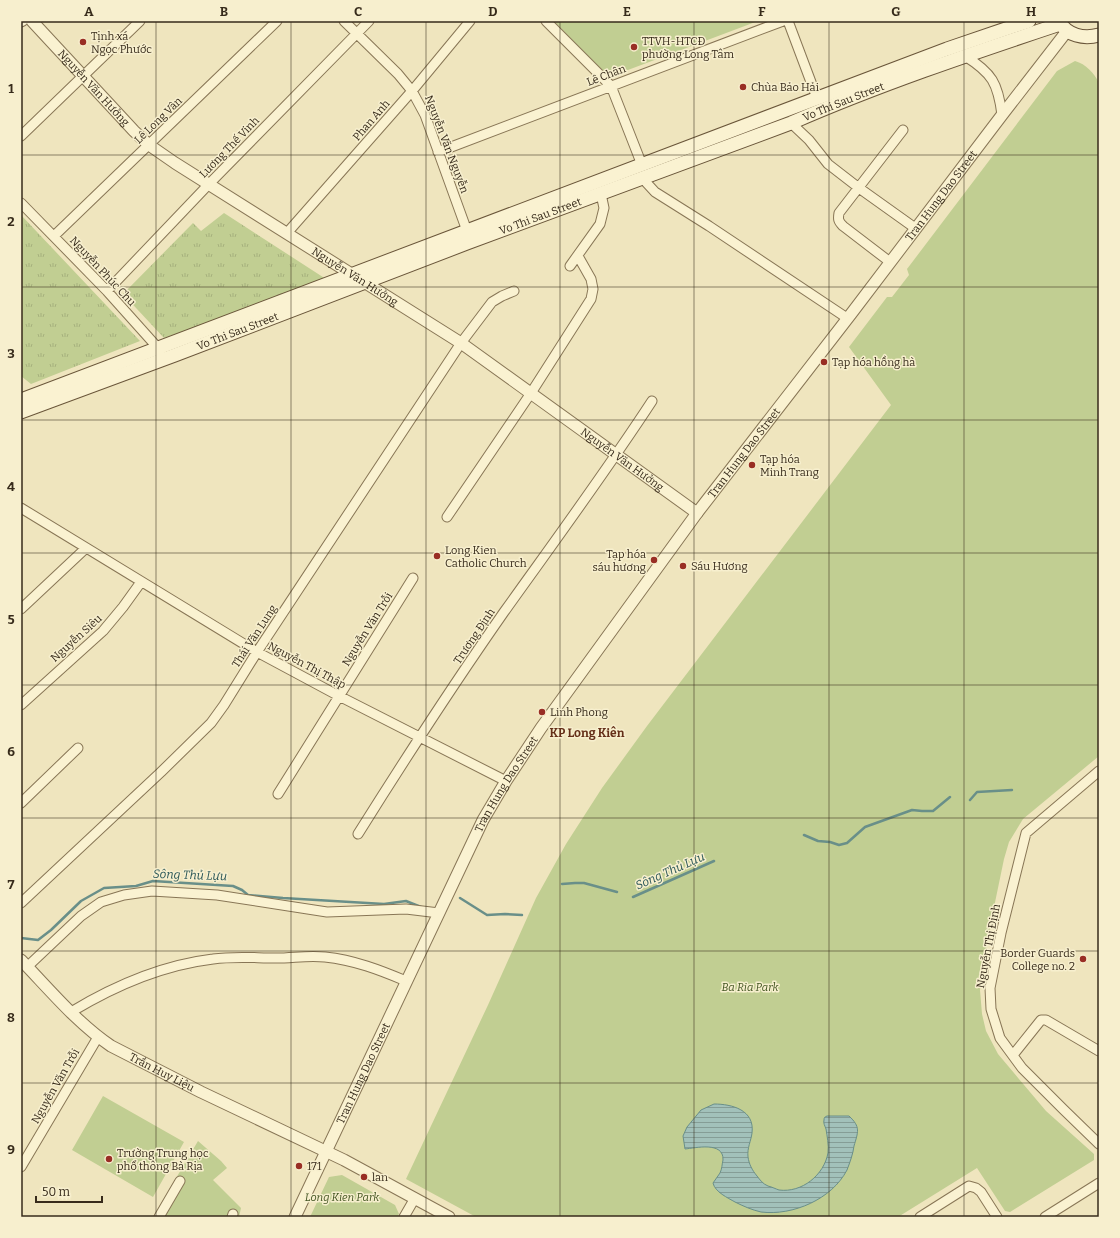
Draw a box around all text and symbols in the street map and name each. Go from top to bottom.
text: A [84,4,94,19]
text: B [220,4,228,19]
text: C [354,4,362,19]
text: D [488,4,498,19]
text: E [623,4,631,19]
text: F [758,4,766,19]
text: G [891,4,901,19]
text: H [1026,4,1036,19]
place label: Tịnh xá Ngọc Phước [91,30,152,56]
place label: TTVH-HTCĐ phường Long Tâm [642,35,734,61]
marker: Tịnh xá Ngọc Phước [78,37,88,47]
marker: TTVH-HTCĐ phường Long Tâm [629,42,639,52]
street label: Nguyễn Văn Hưởng [55,47,132,129]
street label: Lê Chân [585,62,628,89]
street label: Vo Thi Sau Street [801,80,886,124]
text: 1 [8,81,14,96]
place label: Chùa Bảo Hải [751,81,820,94]
marker: Chùa Bảo Hải [738,82,748,92]
street label: Nguyễn Văn Nguyễn [422,93,471,195]
street label: Lê Long Vân [132,94,185,146]
street label: Phan Anh [350,97,393,143]
street label: Lương Thế Vinh [196,113,262,181]
street label: Tran Hung Dao Street [903,148,980,244]
street label: Vo Thi Sau Street [498,195,583,237]
text: 2 [7,214,15,229]
street label: Nguyễn Phúc Chu [67,234,138,309]
street label: Nguyễn Văn Hưởng [309,245,400,309]
street label: Vo Thi Sau Street [195,310,280,353]
text: 3 [7,346,15,361]
place label: Tạp hóa hồng hà [832,355,915,369]
marker: Tạp hóa hồng hà [819,357,829,367]
street label: Tran Hung Dao Street [705,405,783,500]
street label: Nguyễn Văn Hưởng [578,425,666,494]
place label: Tạp hóa Minh Trang [760,453,819,479]
marker: Tạp hóa Minh Trang [747,460,757,470]
text: 4 [7,479,15,494]
place label: Long Kien Catholic Church [445,544,527,570]
place label: Tạp hóa sáu hương [592,548,646,574]
marker: Long Kien Catholic Church [432,551,442,561]
marker: Tạp hóa sáu hương [649,555,659,565]
place label: Sáu Hương [691,560,748,573]
marker: Sáu Hương [678,561,688,571]
street label: Nguyễn Văn Trỗi [340,589,396,668]
street label: Thái Văn Lung [229,602,280,670]
street label: Trương Định [451,606,498,667]
text: 5 [7,612,15,627]
street label: Nguyễn Siêu [48,612,105,665]
street label: Nguyễn Thị Thập [266,639,348,692]
place label: Linh Phong [550,706,608,719]
marker: Linh Phong [537,707,547,717]
district label: KP Long Kiên [550,726,625,740]
street label: Tran Hung Dao Street [472,734,541,834]
text: 6 [7,744,15,759]
water label: Sông Thủ Lựu [633,850,707,892]
water label: Sông Thủ Lựu [153,867,227,883]
text: 7 [8,877,15,892]
street label: Nguyễn Thị Định [974,903,1003,989]
place label: Border Guards College no. 2 [1000,947,1075,973]
marker: Border Guards College no. 2 [1078,954,1088,964]
park label: Ba Ria Park [722,981,779,994]
text: 8 [7,1010,15,1025]
street label: Tran Hung Dao Street [334,1021,393,1126]
street label: Nguyễn Văn Trỗi [29,1046,83,1126]
street label: Trần Huy Liệu [127,1050,197,1095]
text: 9 [7,1142,15,1157]
place label: Trường Trung học phổ thông Bà Rịa [117,1147,209,1173]
marker: Trường Trung học phổ thông Bà Rịa [104,1154,114,1164]
place label: 171 [307,1160,322,1173]
marker: 171 [294,1161,304,1171]
place label: lan [372,1171,388,1184]
marker: lan [359,1172,369,1182]
scale bar [36,1178,102,1204]
text: 50 m [42,1185,71,1199]
park label: Long Kien Park [305,1191,380,1204]

